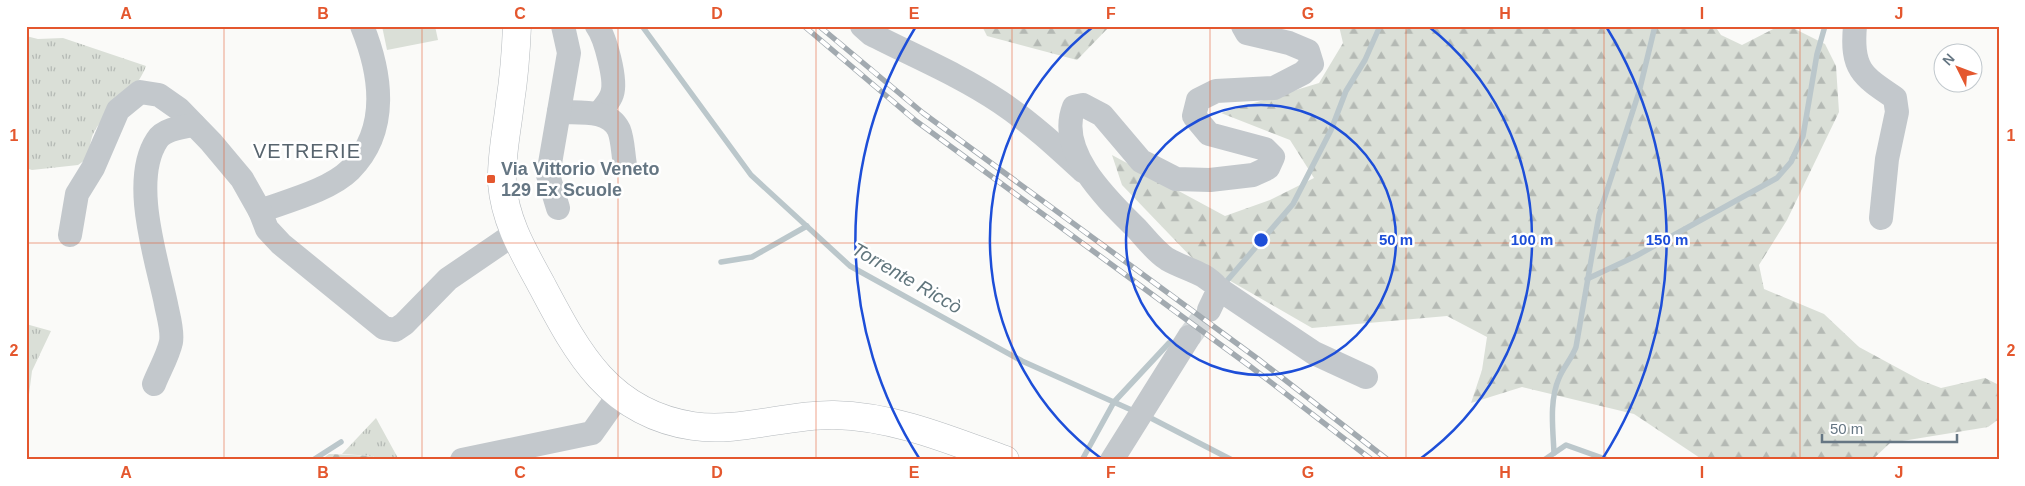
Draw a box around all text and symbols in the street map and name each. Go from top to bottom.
text: A [120,5,132,22]
text: B [317,5,329,22]
text: C [514,5,526,22]
text: D [711,5,723,22]
text: E [909,5,920,22]
text: F [1106,5,1116,22]
text: G [1302,5,1314,22]
text: H [1499,5,1511,22]
text: I [1700,5,1704,22]
text: J [1895,5,1903,22]
north arrow [1932,42,1982,92]
text: N [1939,50,1958,68]
text: 1 [10,127,19,144]
text: 1 [2007,127,2016,144]
district label: VETRERIE [253,140,361,162]
place label: Via Vittorio Veneto 129 Ex Scuole [501,159,659,200]
marker: Via Vittorio Veneto 129 Ex Scuole [485,173,497,185]
centre of rings [1252,231,1270,249]
text: 50 m [1379,231,1413,248]
text: 100 m [1511,231,1553,248]
text: 150 m [1646,231,1688,248]
water label: Torrente Riccò [849,238,966,318]
text: 2 [10,342,19,359]
text: 2 [2007,342,2016,359]
scale bar [1822,411,1958,443]
text: 50 m [1830,420,1863,437]
text: A [120,464,132,481]
text: B [317,464,329,481]
text: C [514,464,526,481]
text: D [711,464,723,481]
text: E [909,464,920,481]
text: F [1106,464,1116,481]
text: G [1302,464,1314,481]
text: H [1499,464,1511,481]
text: I [1700,464,1704,481]
text: J [1895,464,1903,481]

